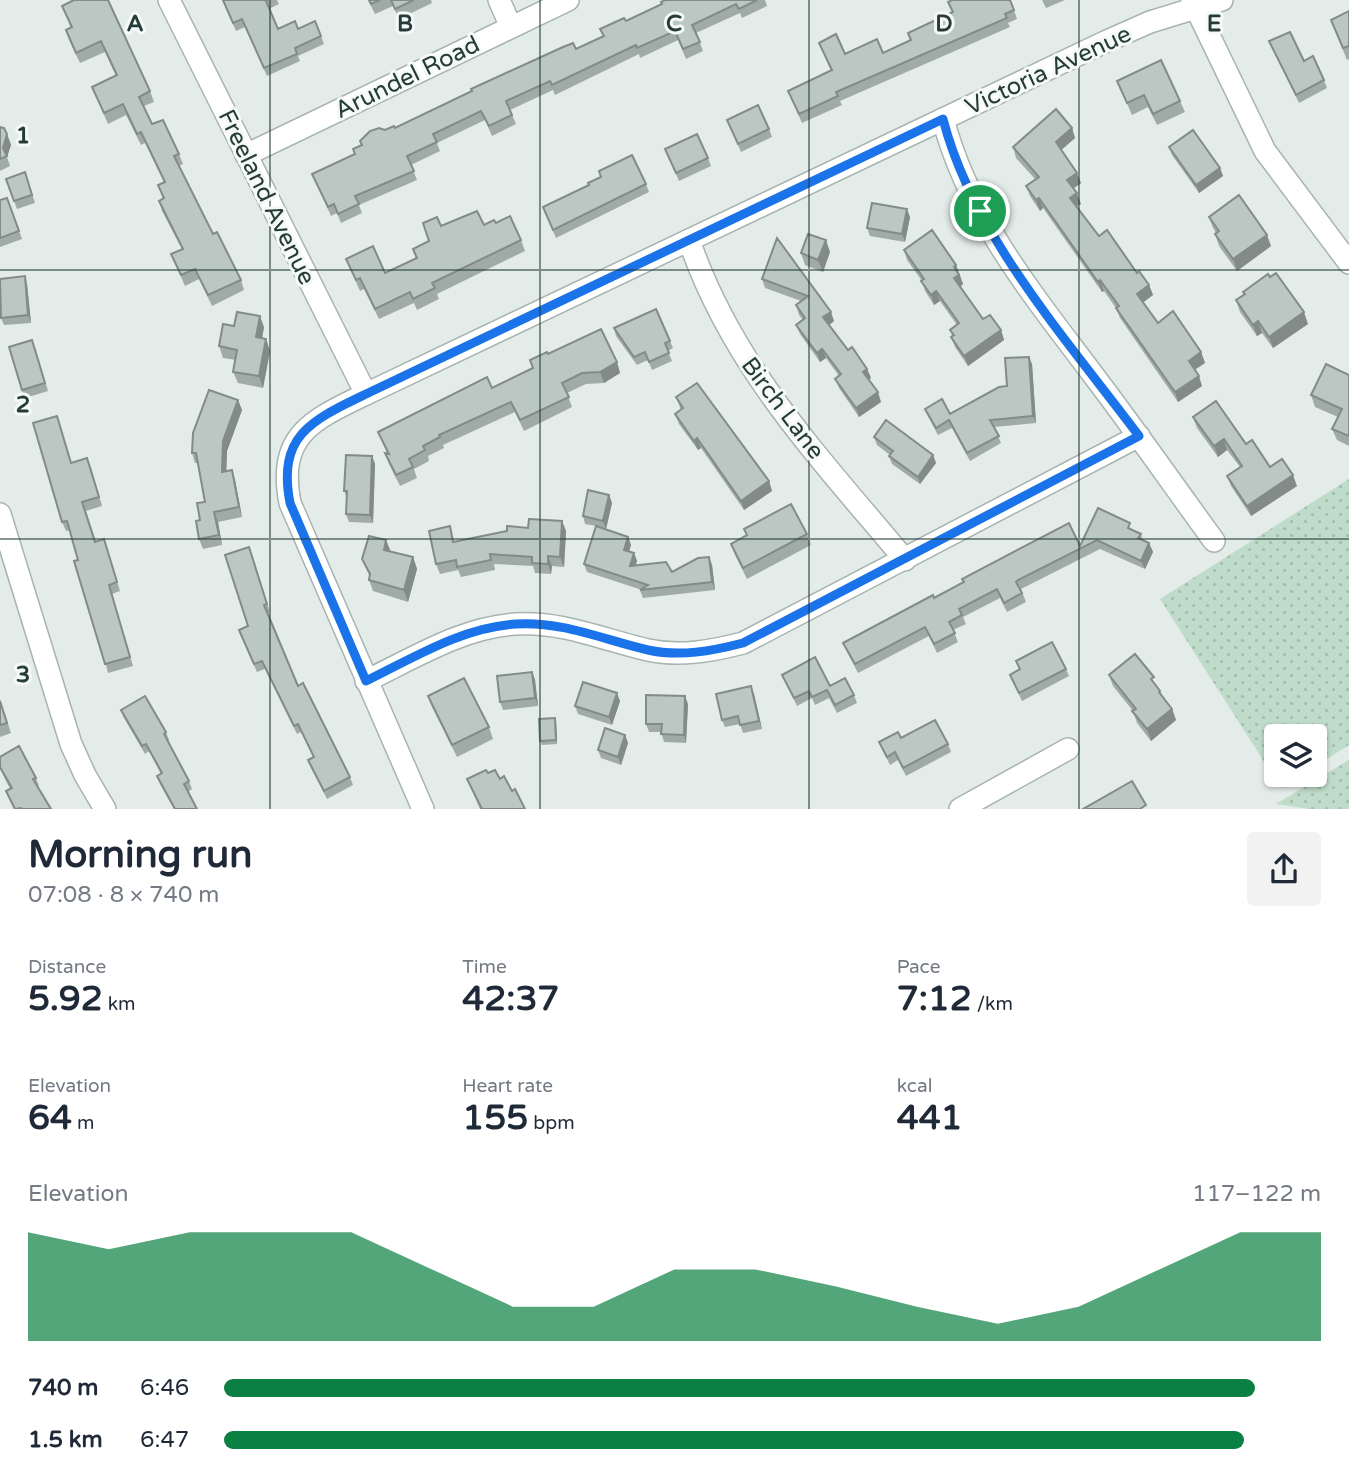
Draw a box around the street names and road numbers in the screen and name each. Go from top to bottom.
street label: Victoria Avenue [961,19,1136,122]
street label: Arundel Road [330,30,484,125]
street label: Freeland Avenue [212,105,322,290]
street label: Birch Lane [735,351,830,465]

